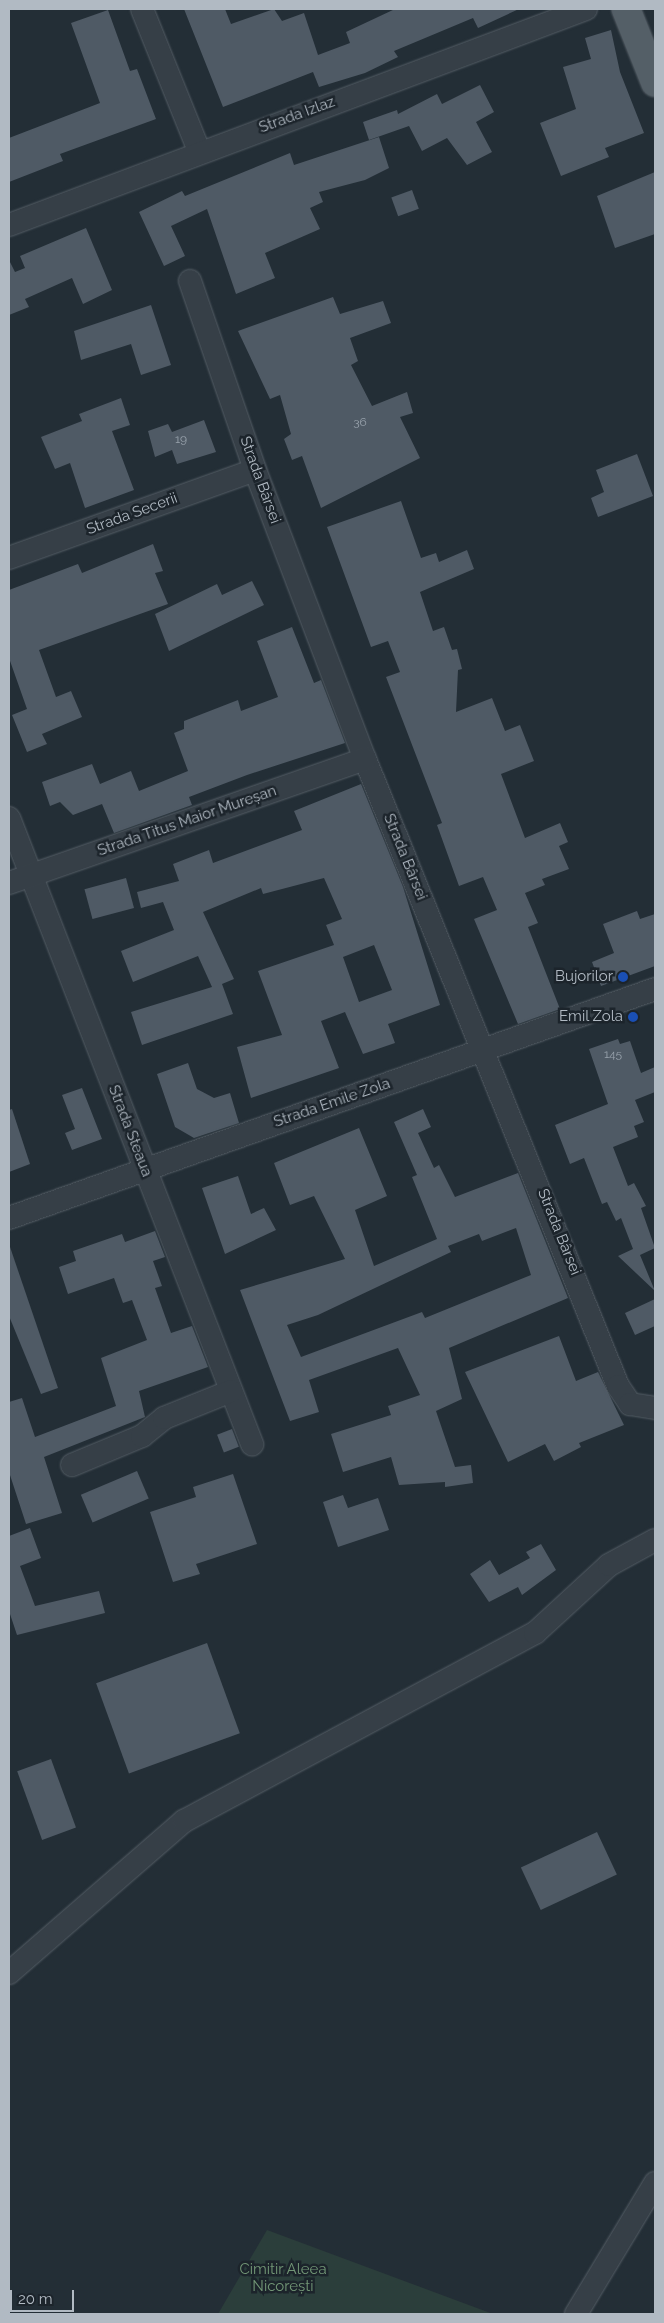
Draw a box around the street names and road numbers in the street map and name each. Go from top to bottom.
street label: Strada Izlaz [257,93,337,137]
street label: Strada Bârsei [236,434,284,526]
street label: Strada Secerii [84,489,180,539]
street label: Strada Titus Maior Mureșan [95,782,279,860]
street label: Strada Bârsei [380,811,430,903]
street label: Strada Emile Zola [271,1075,393,1131]
street label: Strada Steaua [104,1083,156,1179]
street label: Strada Bârsei [534,1186,584,1278]

